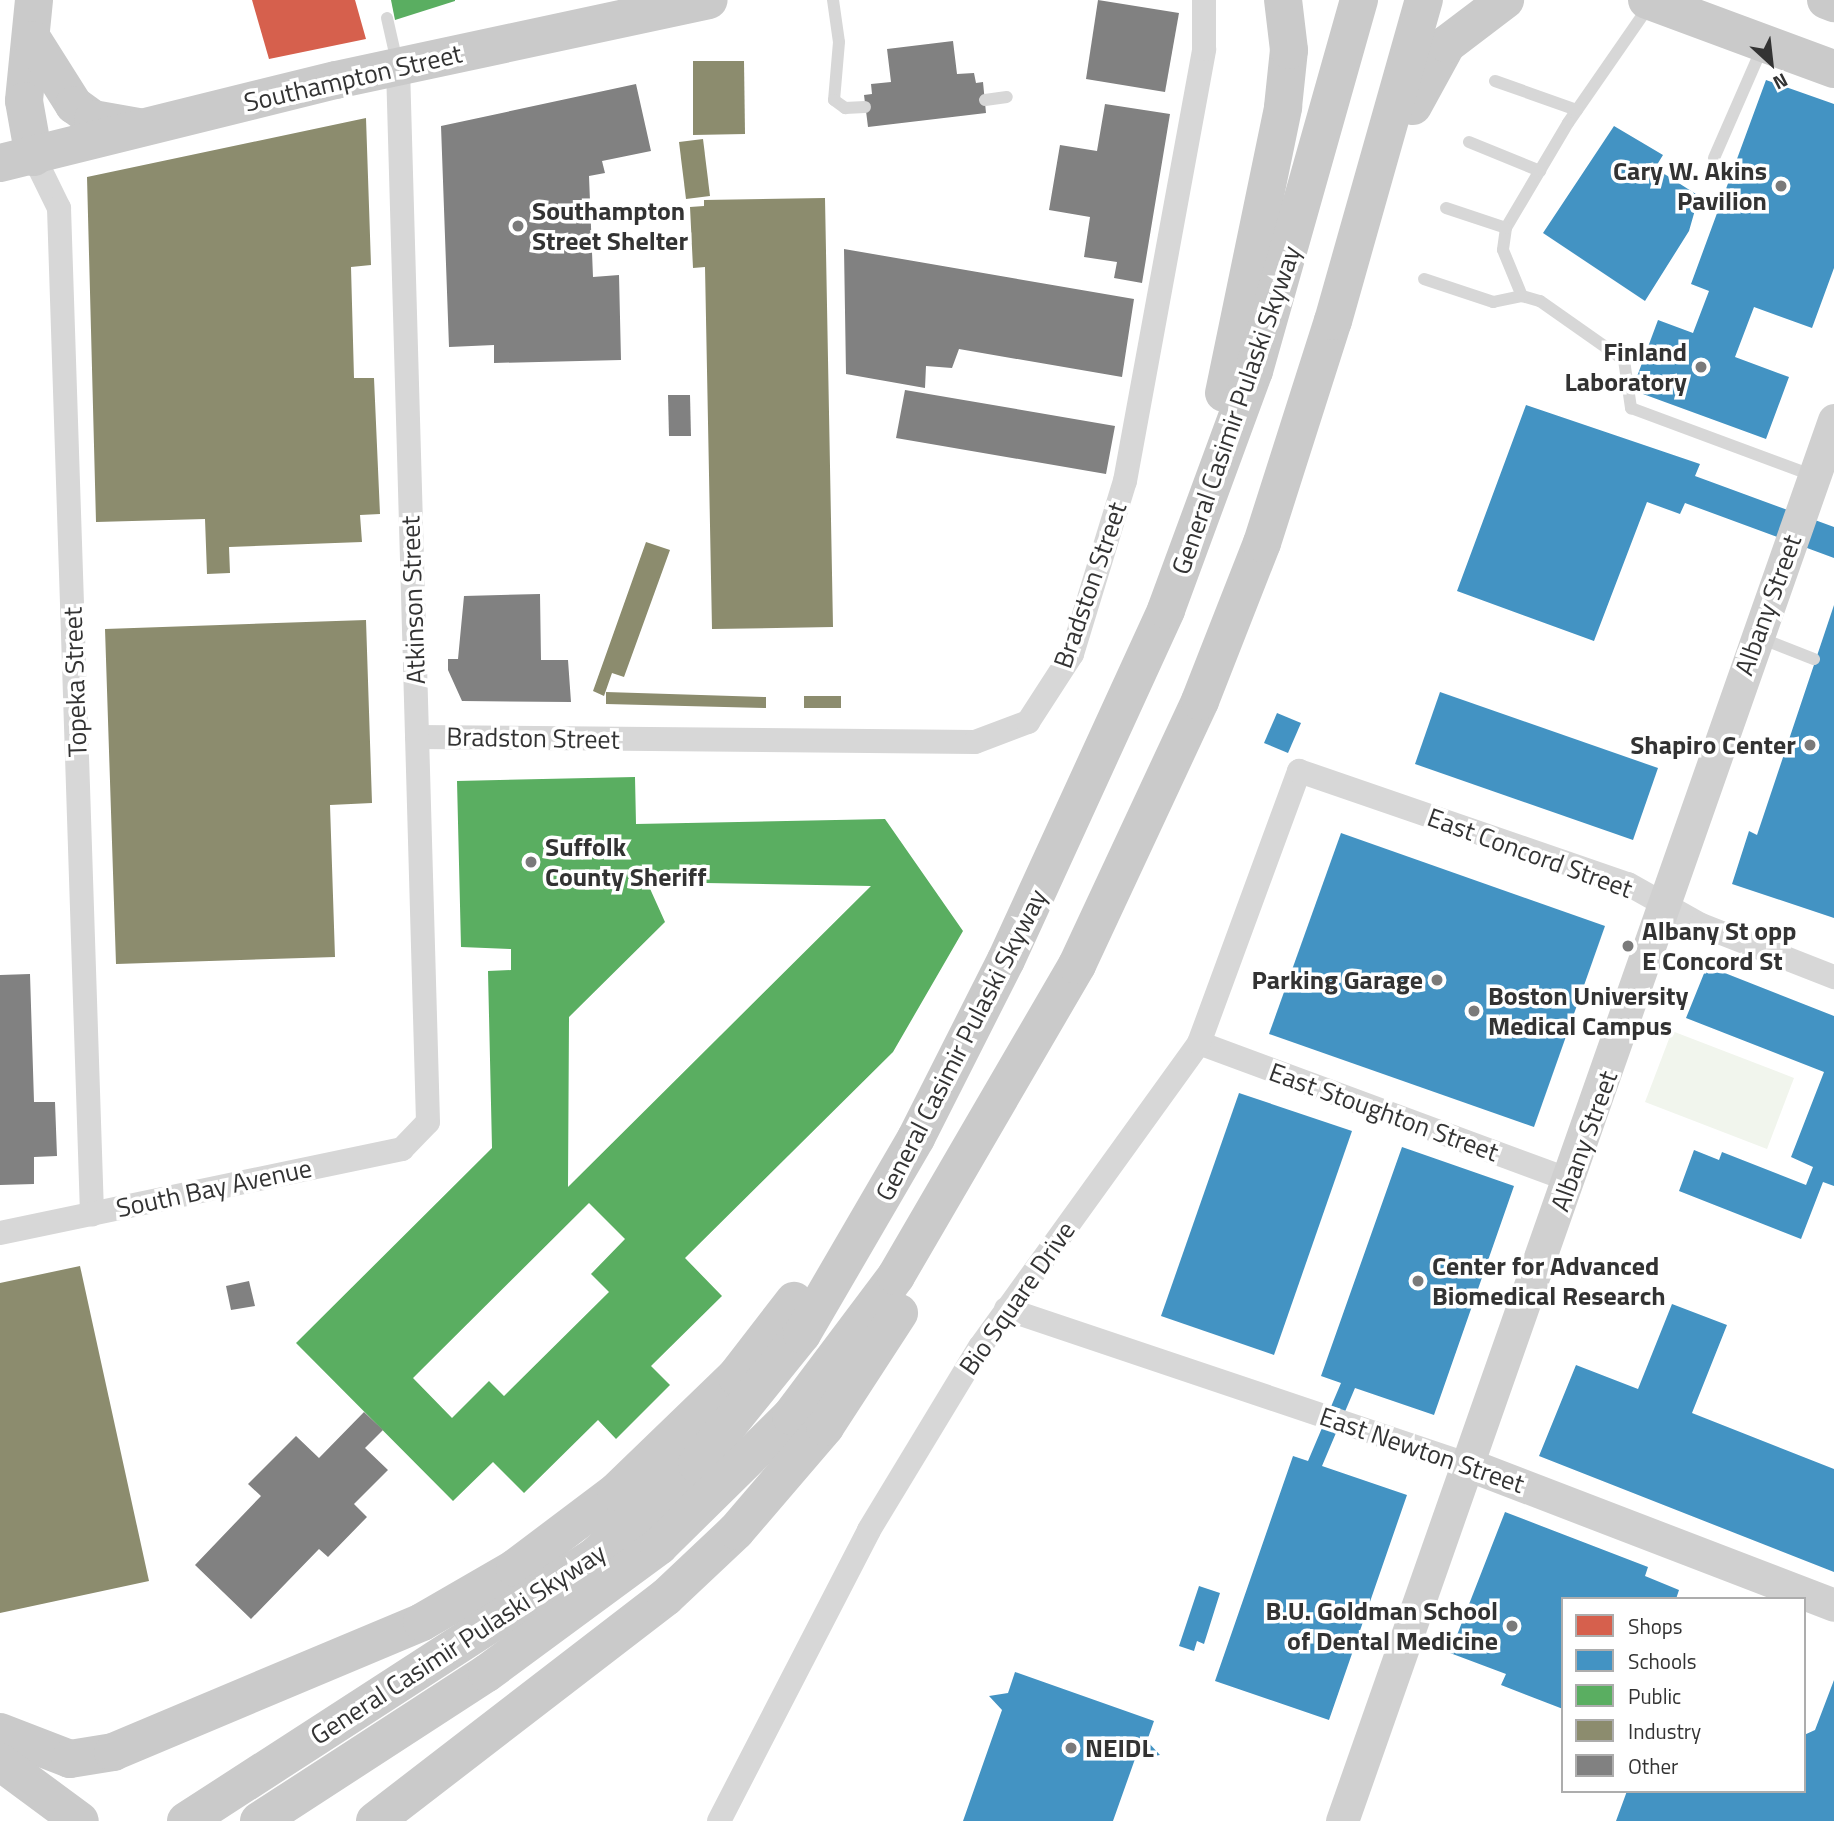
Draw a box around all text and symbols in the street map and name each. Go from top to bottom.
north arrow [1736,28,1806,98]
street label: Southampton Street [241,38,465,118]
text: N [1768,66,1793,98]
place label: Cary W. Akins Pavilion [1613,155,1767,216]
marker: Cary W. Akins Pavilion [1773,178,1789,194]
place label: Southampton Street Shelter [532,195,688,256]
marker: Southampton Street Shelter [510,218,526,234]
street label: General Casimir Pulaski Skyway [1165,242,1307,578]
place label: Finland Laboratory [1565,336,1687,398]
marker: Finland Laboratory [1693,359,1709,375]
street label: Bradston Street [1047,498,1133,672]
street label: Atkinson Street [394,515,432,685]
street label: Albany Street [1728,530,1808,680]
street label: Topeka Street [57,606,93,758]
street label: Bradston Street [446,721,620,755]
place label: Shapiro Center [1630,729,1796,761]
marker: Shapiro Center [1802,737,1818,753]
street label: East Concord Street [1423,801,1637,905]
place label: Suffolk County Sheriff [545,831,706,892]
marker: Suffolk County Sheriff [523,854,539,870]
street label: General Casimir Pulaski Skyway [869,884,1053,1206]
place label: Albany St opp E Concord St [1642,915,1796,976]
marker: Albany St opp E Concord St [1620,938,1636,954]
place label: Parking Garage [1252,964,1423,996]
marker: Parking Garage [1429,972,1445,988]
place label: Boston University Medical Campus [1488,980,1688,1042]
marker: Boston University Medical Campus [1466,1003,1482,1019]
street label: East Stoughton Street [1265,1056,1503,1168]
street label: Albany Street [1544,1066,1624,1216]
street label: South Bay Avenue [113,1152,315,1224]
street label: Bio Square Drive [953,1215,1081,1381]
place label: Center for Advanced Biomedical Research [1432,1250,1666,1312]
marker: Center for Advanced Biomedical Research [1410,1273,1426,1289]
street label: East Newton Street [1316,1400,1528,1500]
street label: General Casimir Pulaski Skyway [305,1537,611,1751]
place label: B.U. Goldman School of Dental Medicine [1266,1595,1498,1656]
legend [1561,1597,1806,1793]
text: Shops [1628,1610,1683,1642]
marker: B.U. Goldman School of Dental Medicine [1504,1618,1520,1634]
text: Schools [1628,1645,1697,1677]
text: Public [1628,1680,1681,1712]
text: Industry [1628,1715,1701,1747]
place label: NEIDL [1085,1732,1154,1764]
marker: NEIDL [1063,1740,1079,1756]
text: Other [1628,1750,1678,1782]

